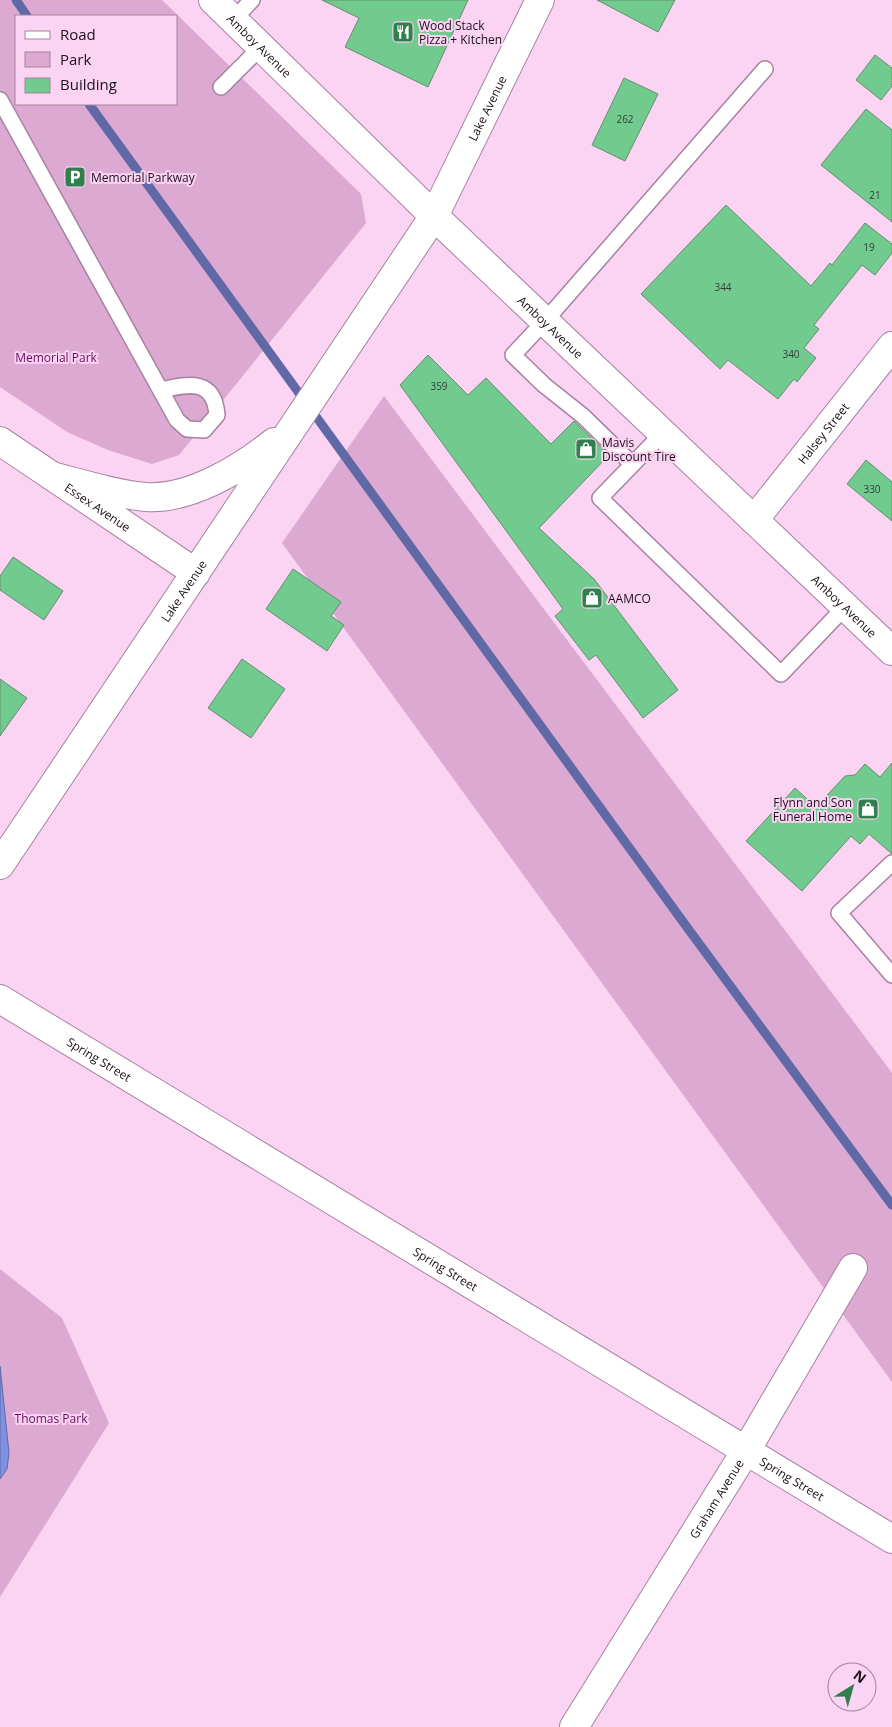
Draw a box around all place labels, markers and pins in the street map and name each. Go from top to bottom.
place label: Wood Stack Pizza + Kitchen [419,17,502,48]
restaurant icon: Wood Stack Pizza + Kitchen [391,20,415,44]
parking icon: Memorial Parkway [63,165,87,189]
place label: Memorial Parkway [91,169,196,186]
place label: Mavis Discount Tire [602,434,676,465]
shop icon: Mavis Discount Tire [574,437,598,461]
shop icon: AAMCO [580,586,604,610]
place label: AAMCO [608,590,651,607]
place label: Flynn and Son Funeral Home [773,794,852,825]
shop icon: Flynn and Son Funeral Home [856,797,880,821]

